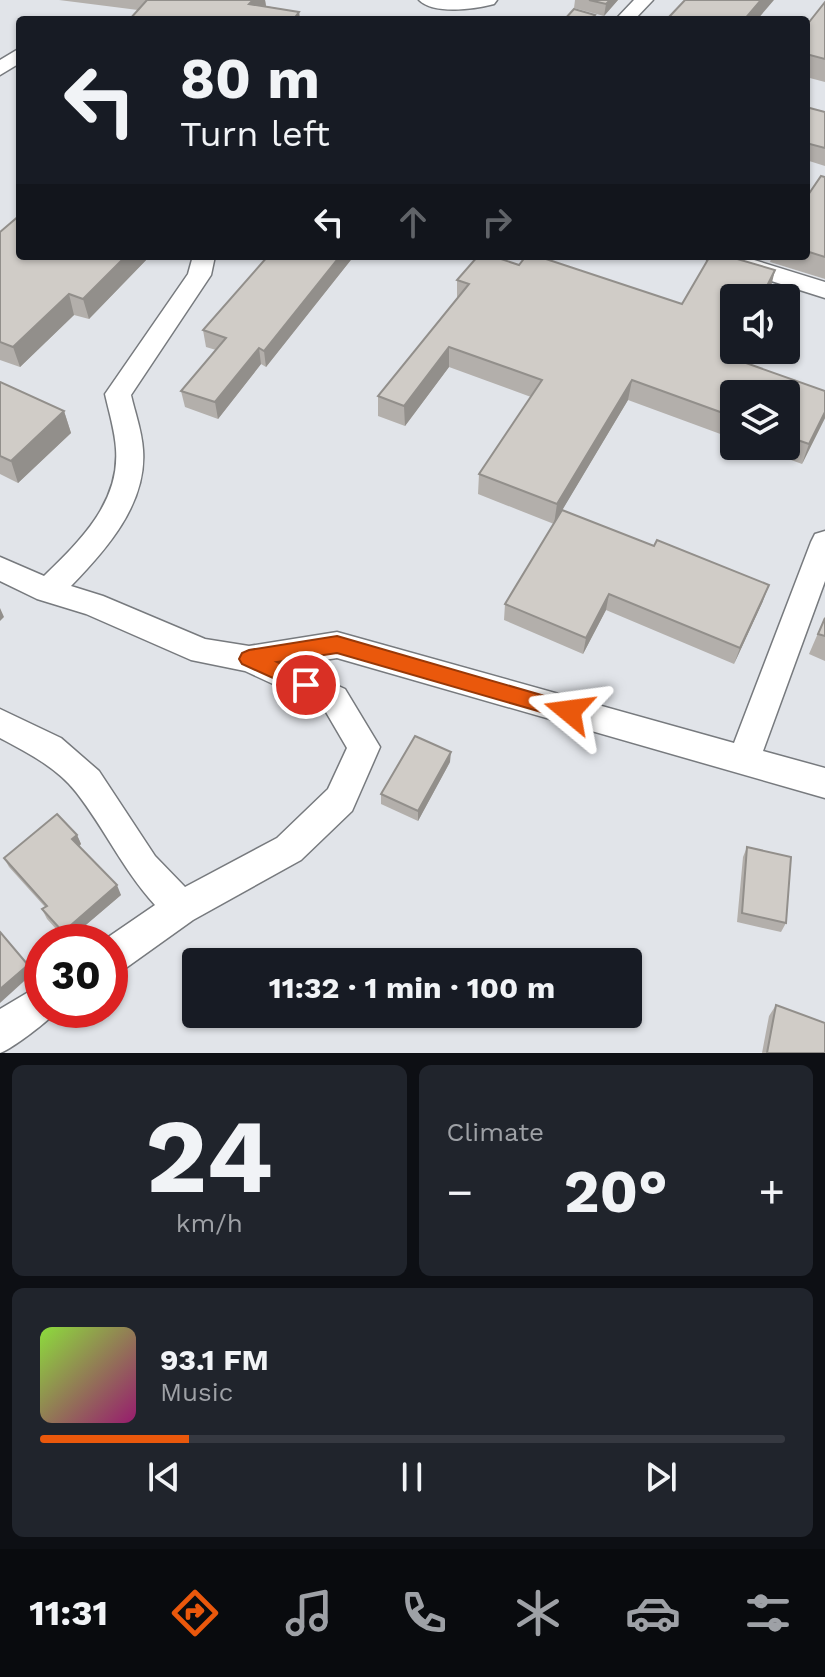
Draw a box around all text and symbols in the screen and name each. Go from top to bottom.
text: 80 m [180,46,320,112]
icon: left [48,48,152,152]
text: Turn left [180,113,330,155]
icon: left [307,200,351,244]
icon: ahead [391,200,435,244]
icon: right [475,200,519,244]
map controls [720,284,800,460]
button: sound [720,284,800,364]
button: layers [720,380,800,460]
pin [272,651,340,719]
icon: arrive [284,663,328,707]
position arrow [527,669,611,753]
speed limit sign: 30 [24,924,128,1028]
text: 11:32 · 1 min · 100 m [269,970,555,1005]
text: 24 [145,1095,273,1217]
text: Climate [447,1117,544,1147]
text: 20° [564,1156,668,1227]
text: − [447,1166,473,1218]
text: + [758,1166,785,1218]
text: km/h [176,1208,243,1238]
text: 93.1 FM [160,1342,269,1377]
text: Music [160,1377,233,1407]
icon: previous [142,1455,186,1499]
icon: pause [390,1455,434,1499]
icon: next [639,1455,683,1499]
icon: directions [167,1585,223,1641]
icon: music [281,1585,337,1641]
icon: phone [396,1585,452,1641]
icon: climate [510,1585,566,1641]
icon: car [625,1585,681,1641]
icon: filters [740,1585,796,1641]
text: 11:31 [29,1592,108,1634]

